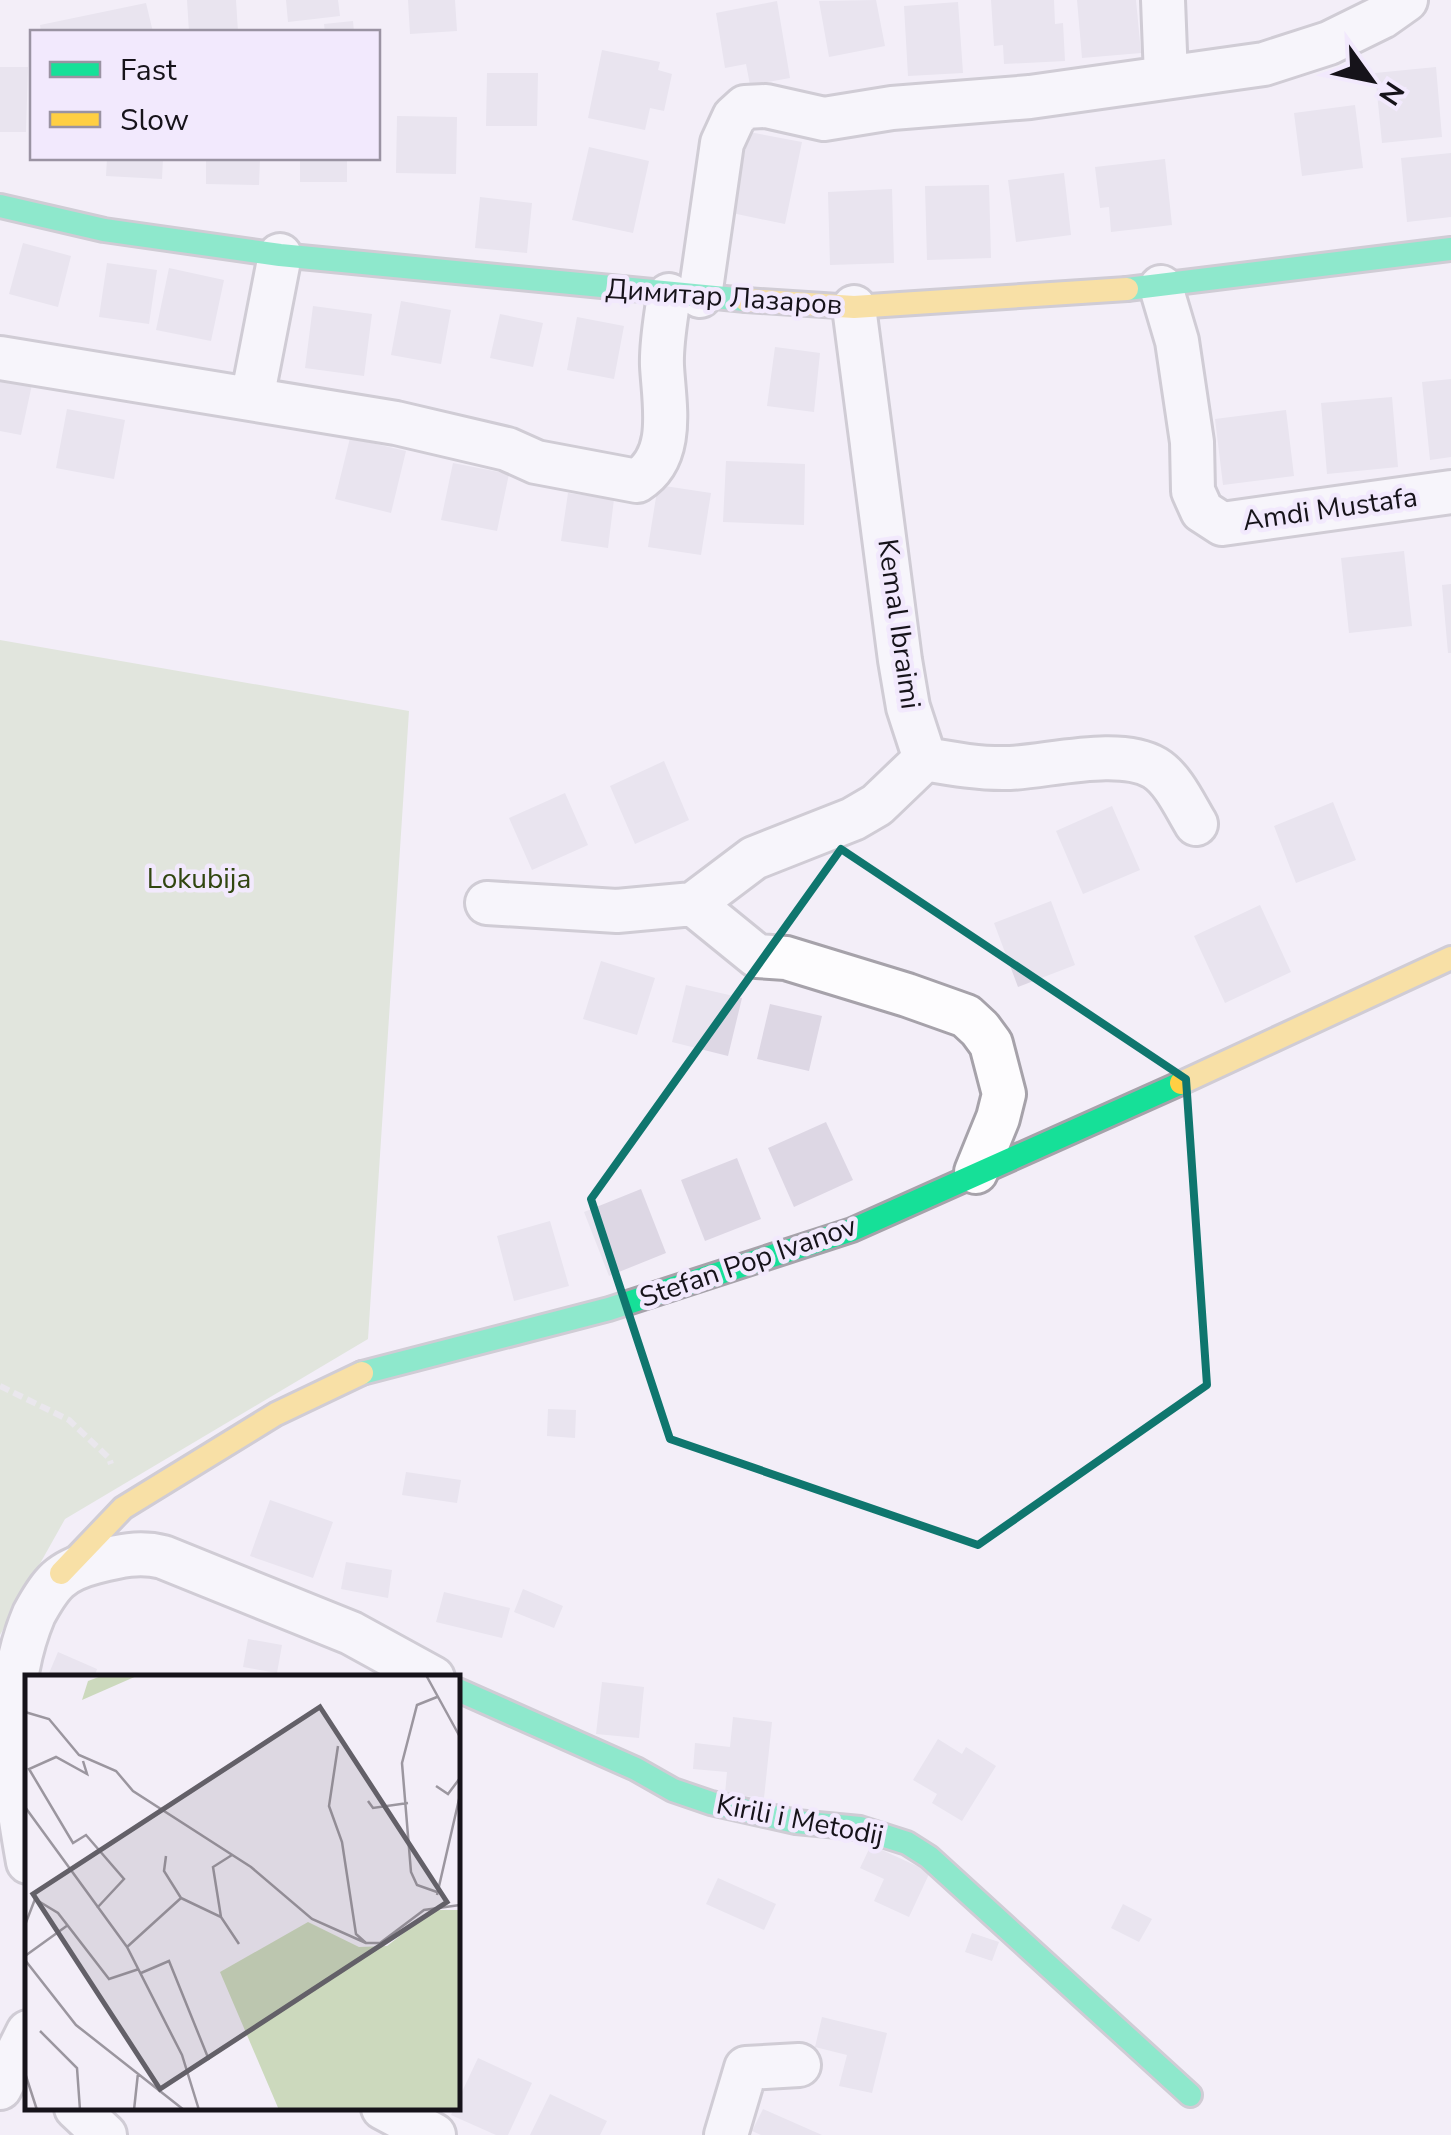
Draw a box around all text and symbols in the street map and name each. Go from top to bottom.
legend [30,30,380,160]
north arrow [1321,30,1421,130]
text: Fast [120,50,177,91]
text: N [1369,74,1413,112]
text: Slow [120,100,189,141]
street label: Димитар Лазаров [605,270,843,324]
street label: Amdi Mustafa [1240,478,1420,540]
street label: Kemal Ibraimi [868,536,930,712]
park label: Lokubija [147,860,251,898]
street label: Stefan Pop Ivanov [635,1207,862,1317]
inset map [25,1675,460,2110]
street label: Kirili i Metodij [713,1785,887,1855]

